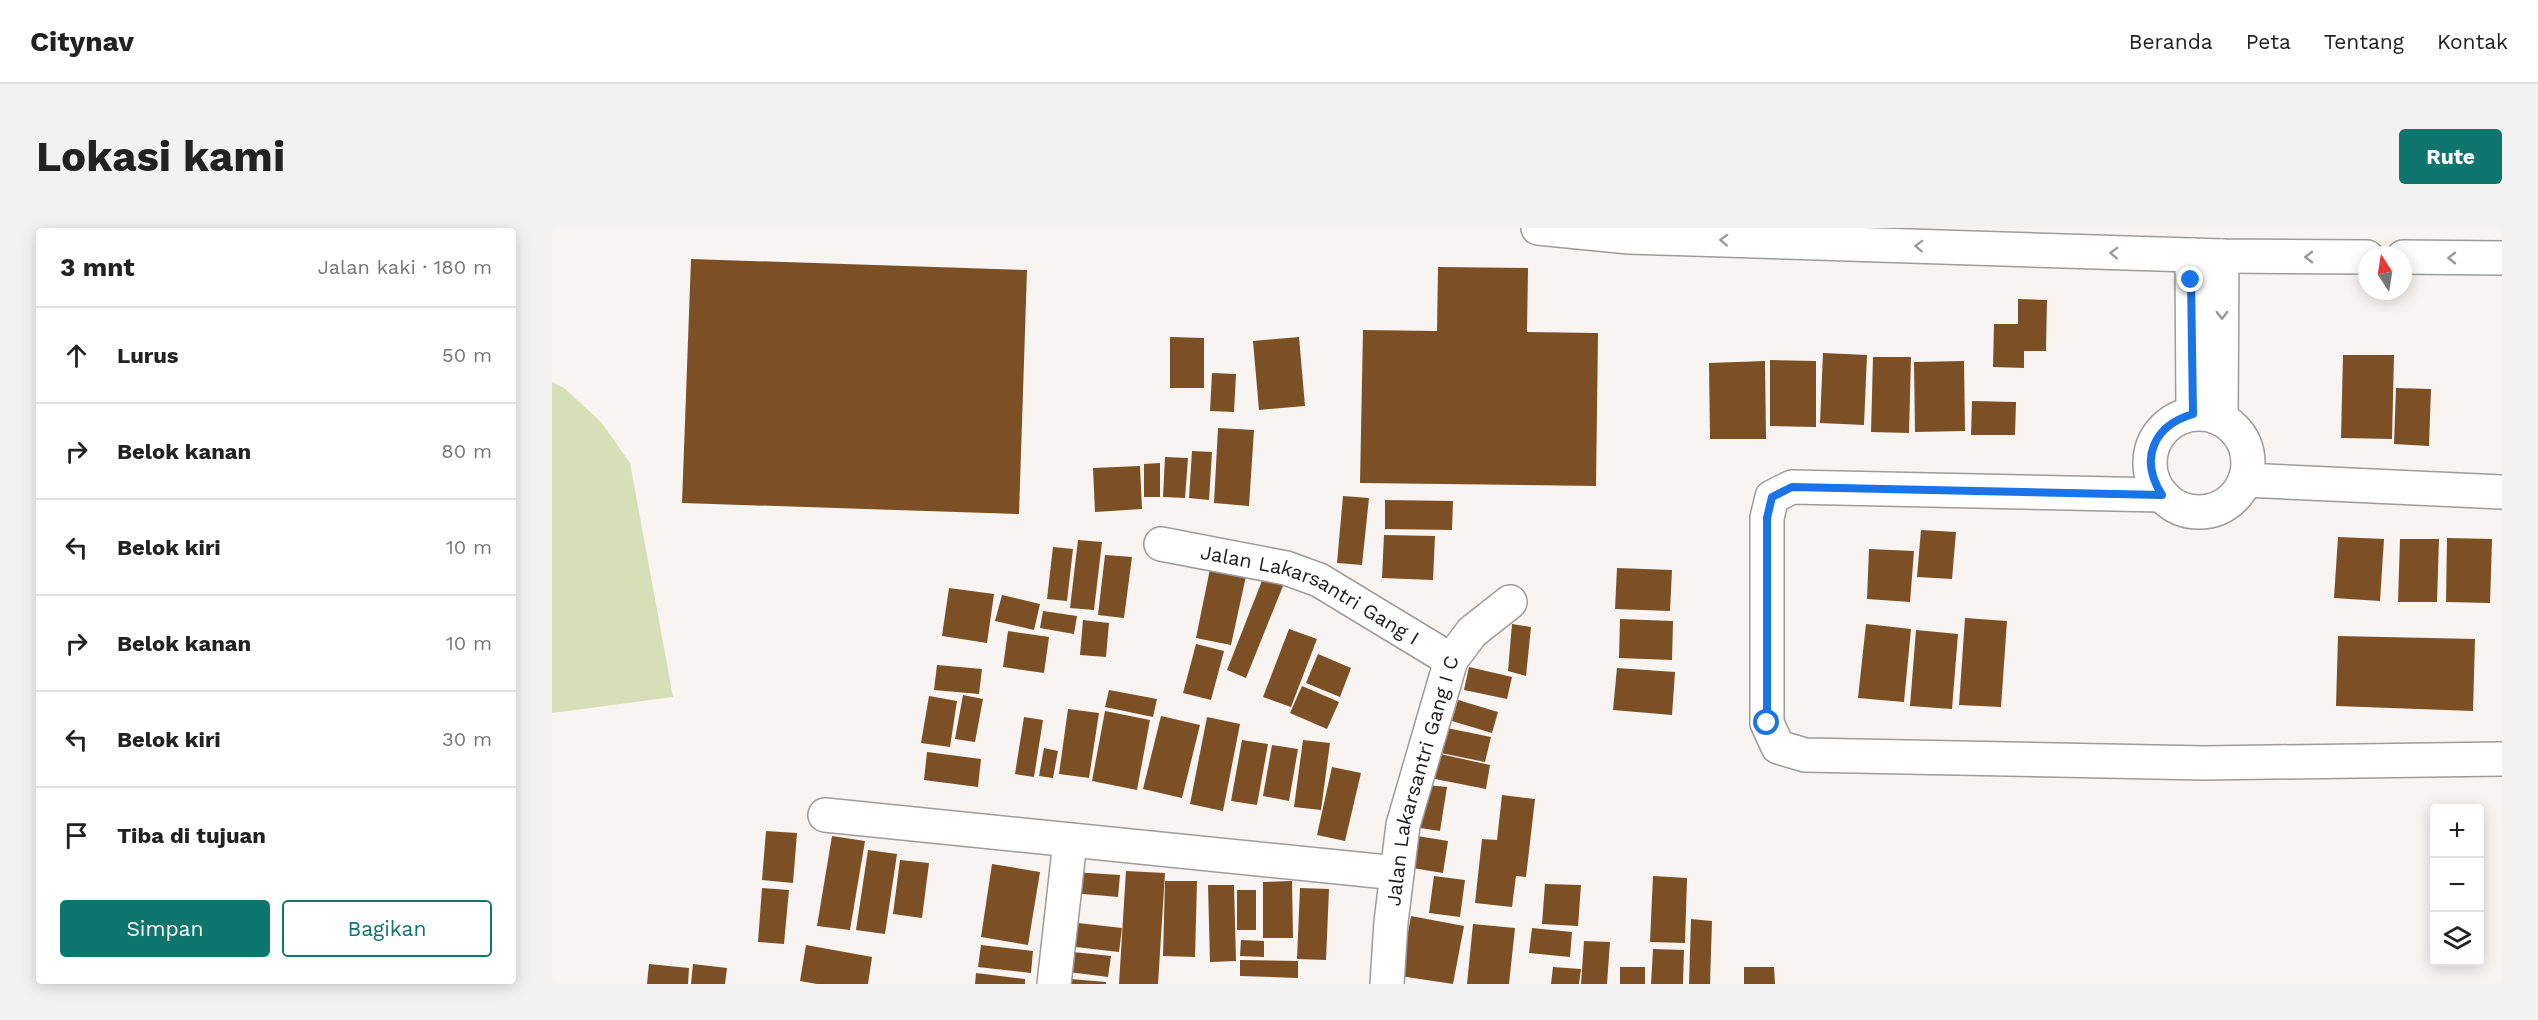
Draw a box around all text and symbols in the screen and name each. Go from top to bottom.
text: Citynav [30,25,134,58]
text: Beranda [2129,29,2213,54]
text: Peta [2246,29,2291,54]
text: Tentang [2324,29,2404,54]
text: Kontak [2437,29,2508,54]
button: Rute [2399,129,2502,184]
text: Lokasi kami [36,132,285,181]
one-way arrow [1719,233,1728,246]
one-way arrow [1914,240,1923,253]
one-way arrow [2109,246,2118,259]
north arrow [2358,246,2412,300]
one-way arrow [2304,251,2313,263]
text: 3 mnt [60,252,135,282]
one-way arrow [2448,252,2457,264]
text: Jalan kaki · 180 m [318,255,492,279]
route end [2177,266,2203,292]
one-way arrow [2216,310,2228,319]
icon: ahead [60,339,93,372]
text: Lurus [117,343,179,368]
text: 50 m [442,343,492,367]
icon: right [60,435,93,468]
text: Belok kanan [117,439,251,464]
text: 80 m [441,439,492,463]
icon: left [60,531,93,564]
text: Belok kiri [117,535,221,560]
text: 10 m [446,535,492,559]
street label: Jalan Lakarsantri Gang I [1199,540,1424,650]
icon: right [60,627,93,660]
text: Belok kanan [117,631,251,656]
text: 10 m [446,631,492,655]
street label: Jalan Lakarsantri Gang I C [1381,653,1464,907]
route start [1753,709,1779,735]
icon: left [60,723,93,756]
text: Belok kiri [117,727,221,752]
text: 30 m [442,727,492,751]
map controls [2430,804,2484,966]
button: + [2430,804,2484,858]
icon: arrive [60,819,93,852]
text: Tiba di tujuan [117,823,266,848]
button: − [2430,858,2484,912]
button: Simpan [60,900,270,957]
button: Bagikan [282,900,492,957]
button: layers [2430,912,2484,966]

